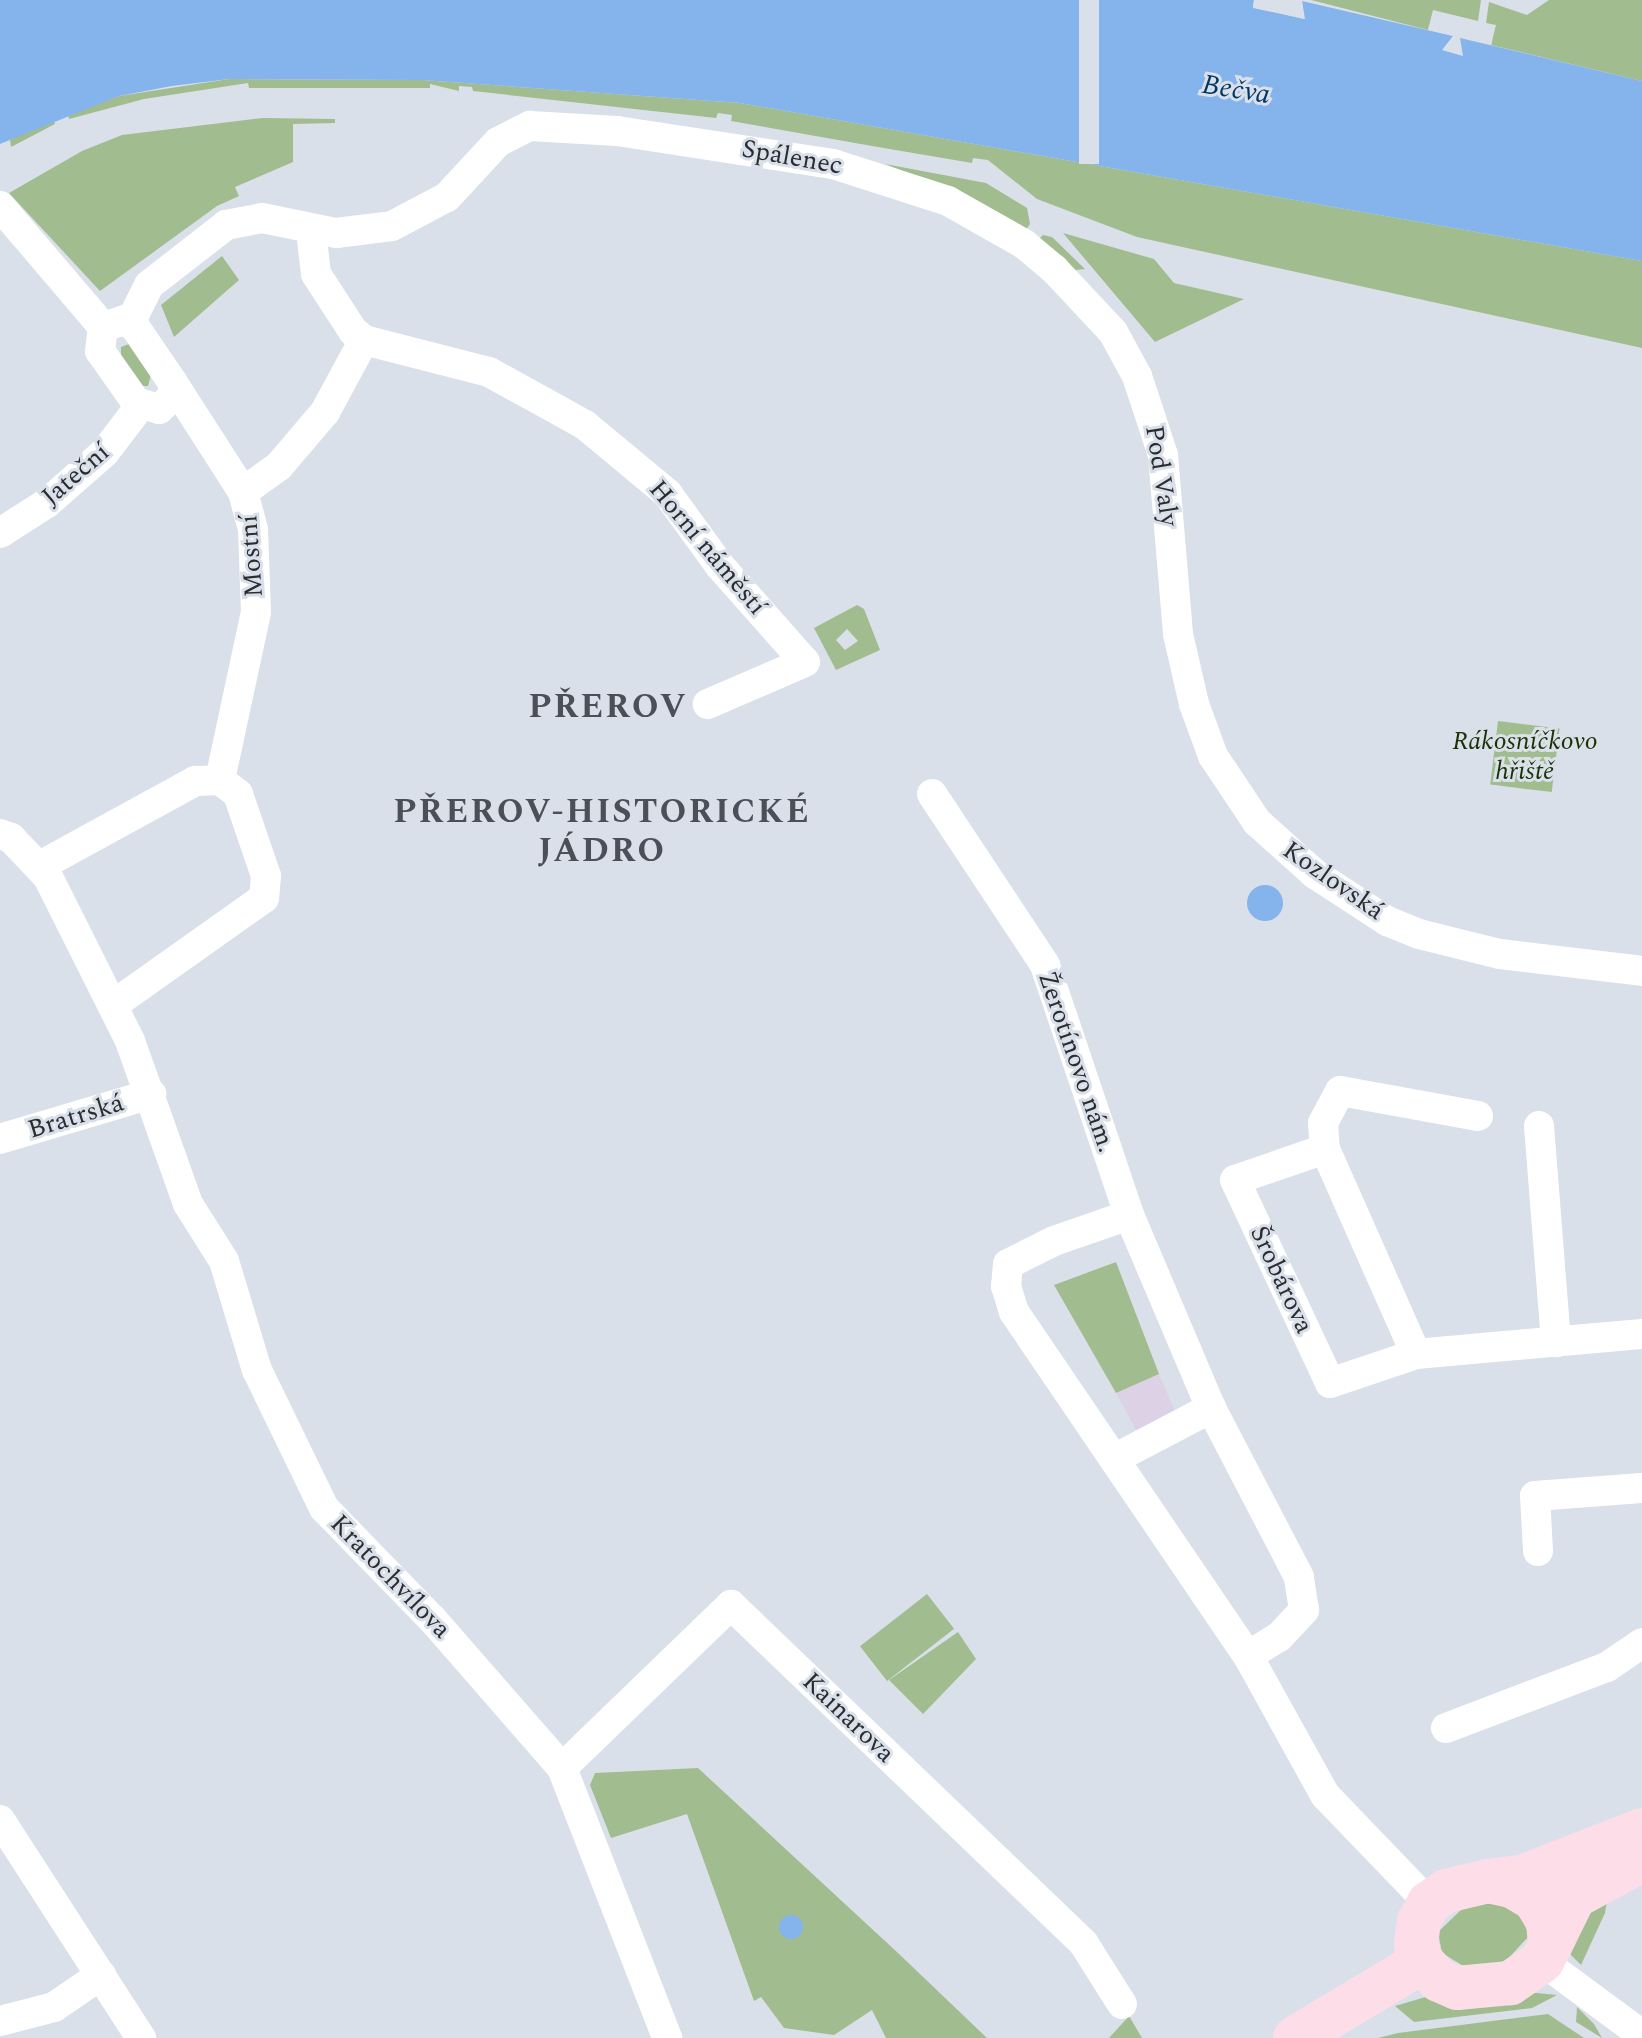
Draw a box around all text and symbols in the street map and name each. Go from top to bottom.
water label: Bečva [1200,68,1272,112]
street label: Spálenec [739,134,845,182]
street label: Pod Valy [1138,423,1184,529]
street label: Jateční [36,437,116,513]
street label: Horní náměstí [642,474,772,622]
street label: Mostní [234,514,270,598]
district label: PŘEROV [528,688,688,728]
park label: Rákosníčkovo hřiště [1452,726,1598,788]
district label: PŘEROV-HISTORICKÉ JÁDRO [393,792,811,872]
street label: Kozlovská [1276,835,1390,927]
street label: Žerotínovo nám. [1030,967,1122,1157]
street label: Bratrská [24,1088,128,1146]
street label: Šrobárova [1243,1221,1319,1339]
street label: Kratochvílova [323,1509,457,1645]
street label: Kainarova [795,1666,901,1770]

